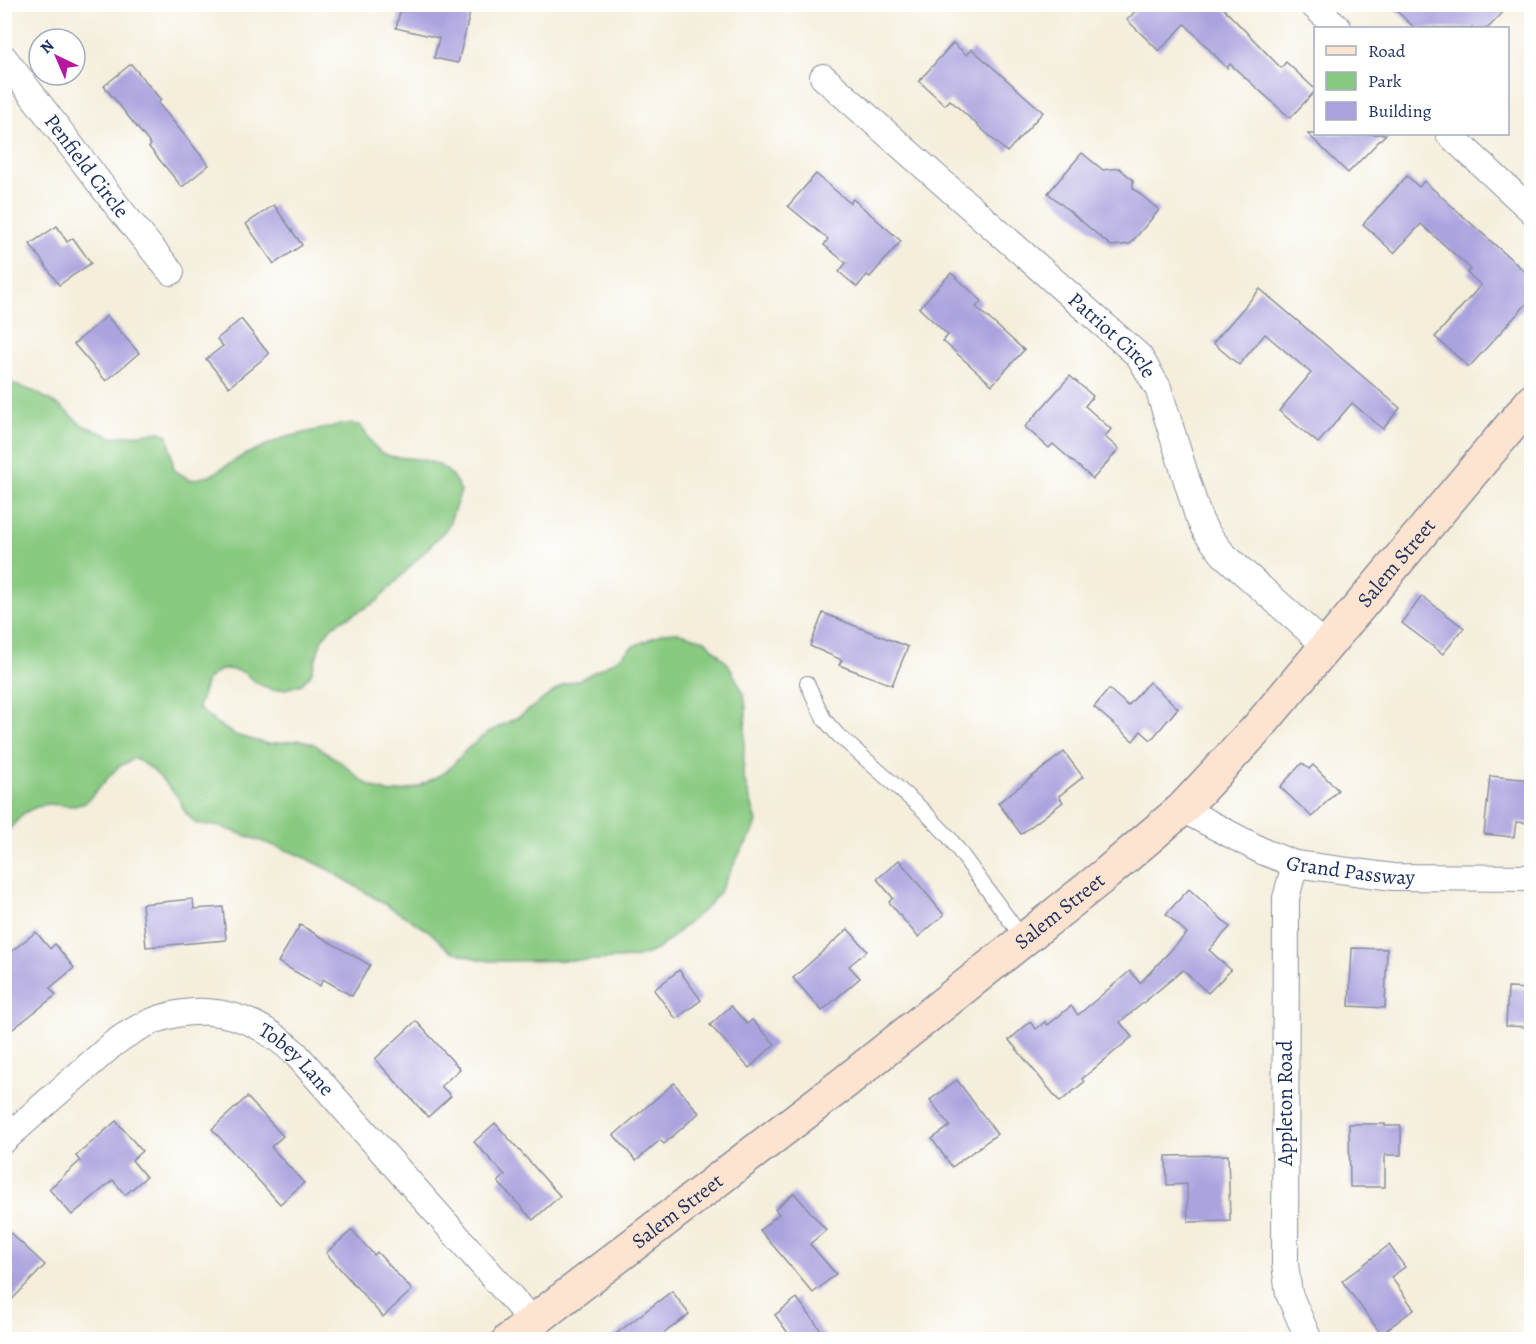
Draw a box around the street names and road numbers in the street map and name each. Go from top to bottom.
street label: Penfield Circle [38,108,135,224]
street label: Patriot Circle [1062,286,1163,383]
street label: Salem Street [1351,512,1442,613]
street label: Grand Passway [1282,848,1416,891]
street label: Salem Street [1008,866,1111,956]
street label: Tobey Lane [254,1016,341,1102]
street label: Appleton Road [1271,1040,1299,1167]
street label: Salem Street [626,1167,729,1255]

